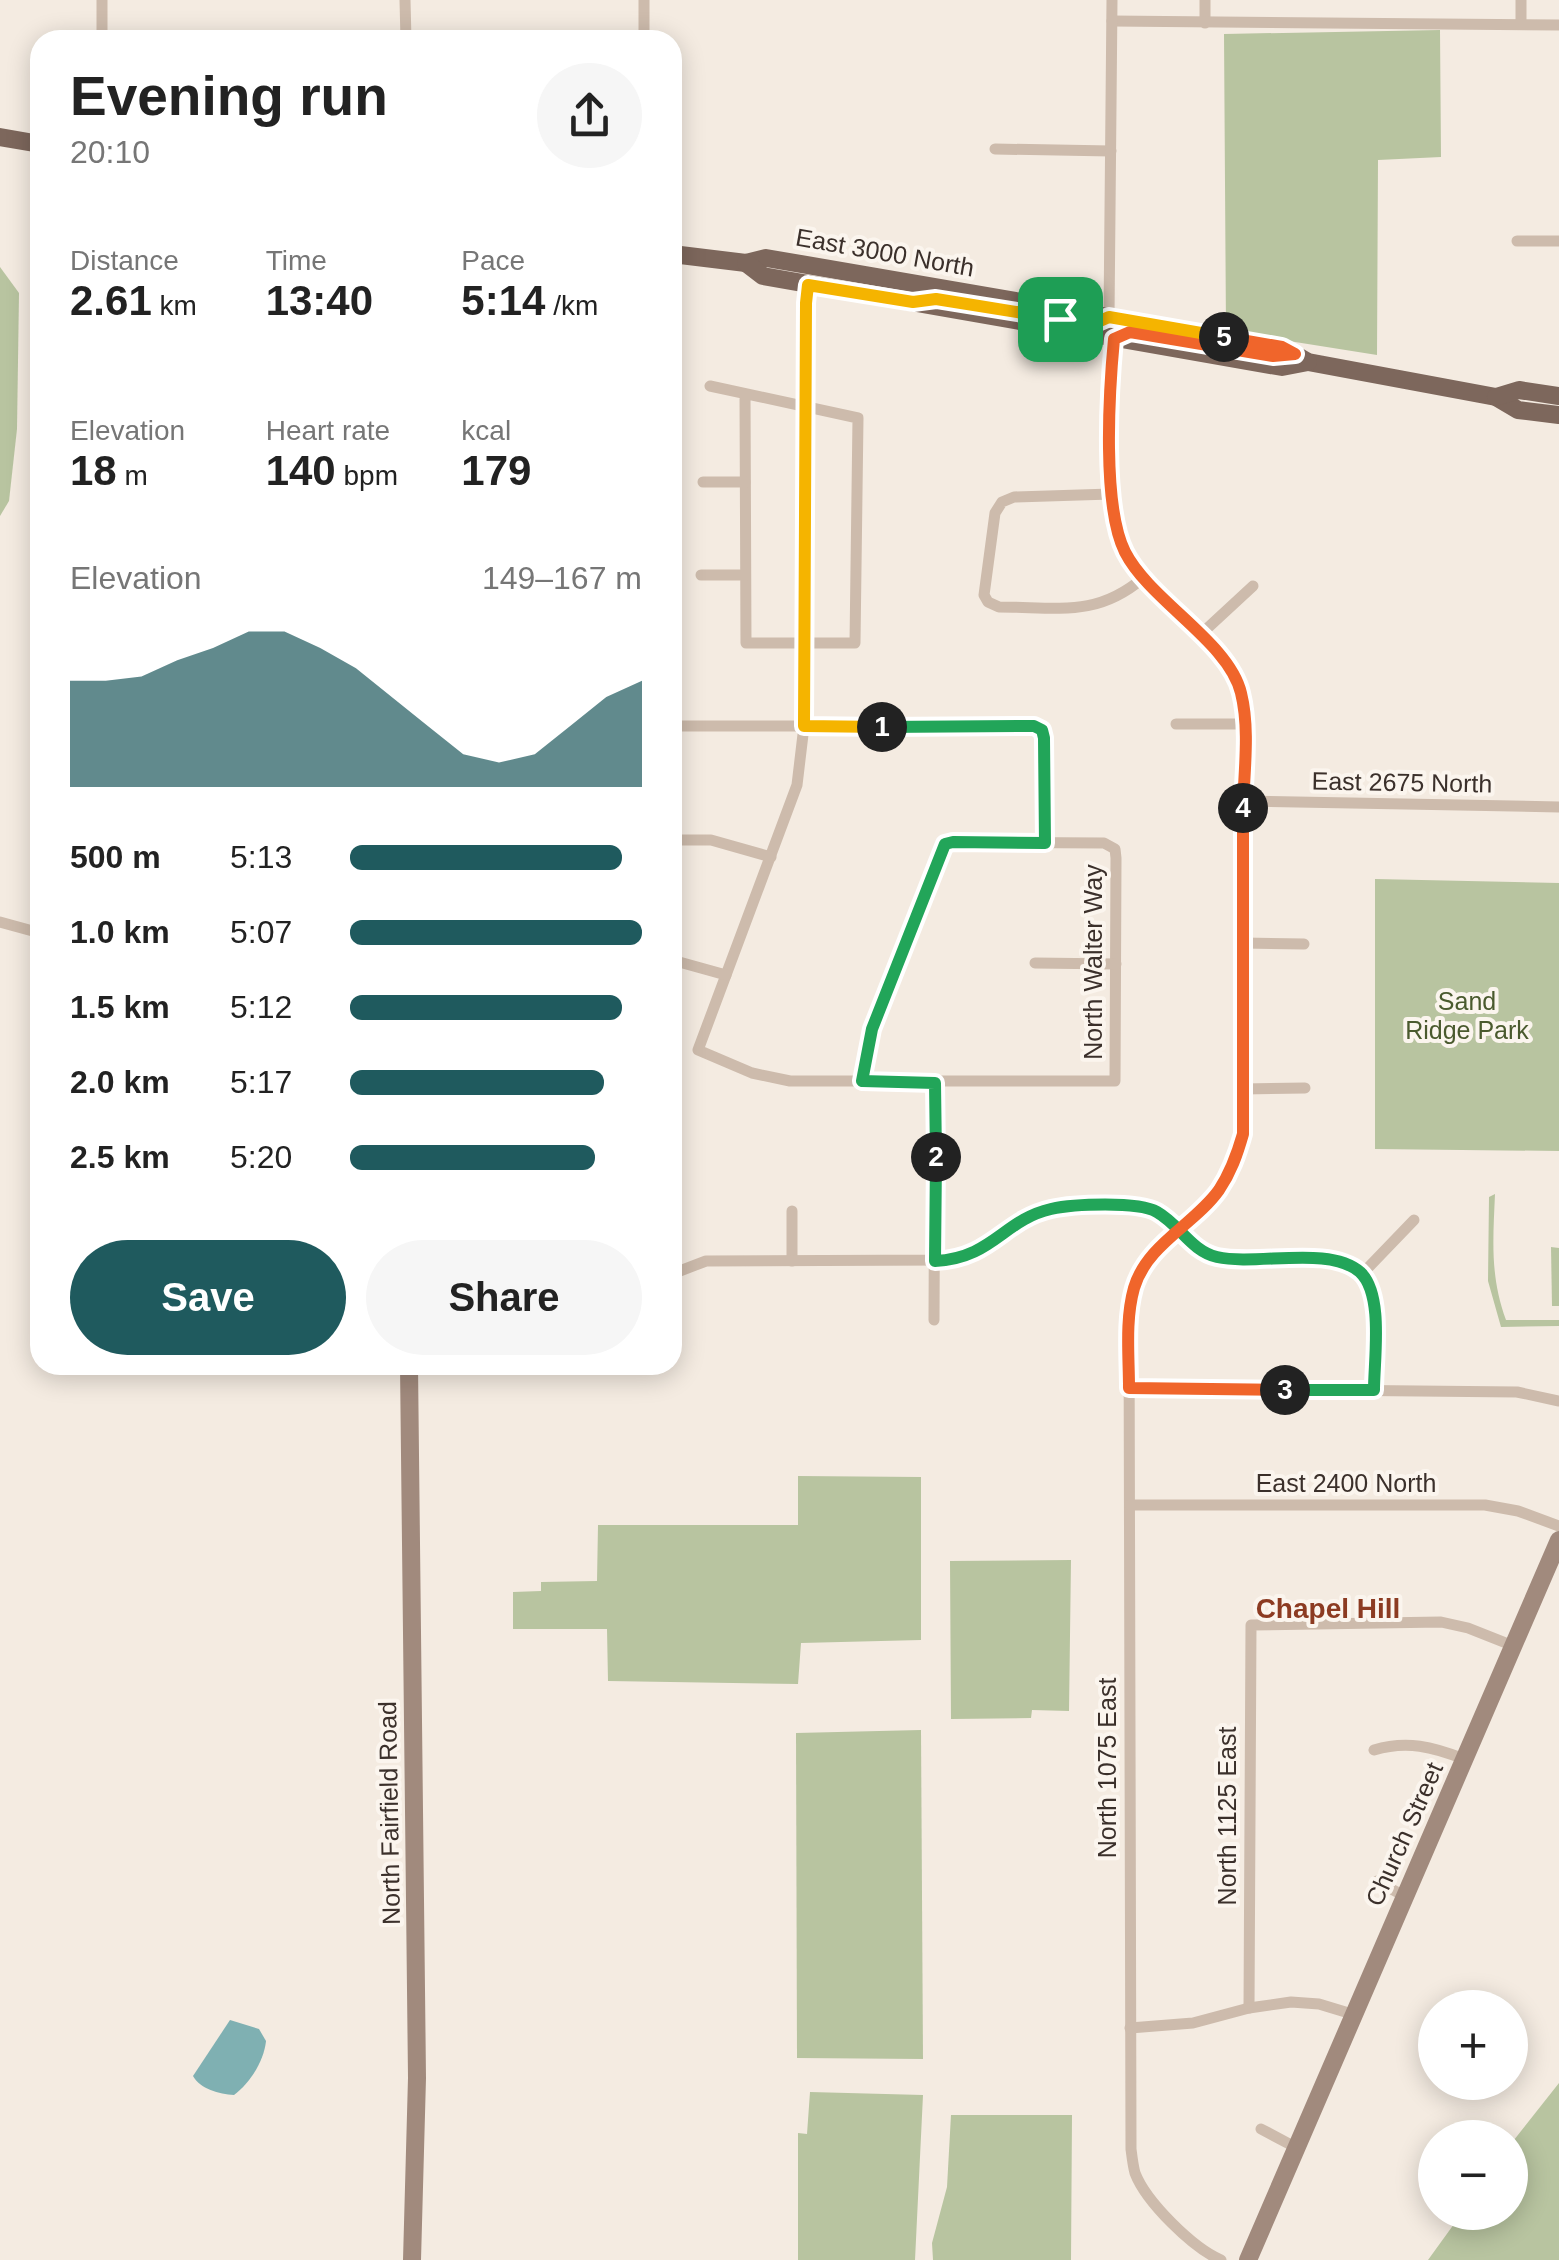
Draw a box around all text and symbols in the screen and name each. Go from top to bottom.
button: share [537,63,642,168]
text: Evening run [70,65,388,127]
text: 20:10 [70,134,150,170]
street label: East 3000 North [794,223,976,281]
text: Distance [70,245,179,276]
text: Time [266,245,327,276]
text: Pace [461,245,525,276]
text: 2.61 [70,277,152,324]
text: 13:40 [266,277,373,324]
text: 5:14 [461,277,545,324]
pin [1018,277,1103,362]
text: km [152,290,197,321]
text: /km [545,290,598,321]
icon: arrive [1033,292,1088,347]
pin: 5 [1199,312,1249,362]
text: 5 [1216,321,1232,352]
text: Elevation [70,415,185,446]
text: Heart rate [266,415,390,446]
text: kcal [461,415,511,446]
text: 18 [70,447,117,494]
text: 140 [266,447,336,494]
text: 179 [461,447,531,494]
text: m [117,460,148,491]
text: bpm [336,460,398,491]
text: Elevation [70,560,202,596]
text: 149–167 m [482,560,642,596]
pin: 1 [857,702,907,752]
text: 1 [874,711,890,742]
street label: East 2675 North [1311,766,1493,798]
pin: 4 [1218,783,1268,833]
text: 4 [1235,792,1251,823]
text: 500 m [70,839,161,875]
text: 5:13 [230,839,292,875]
street label: North Walter Way [1079,864,1107,1060]
text: 1.0 km [70,914,170,950]
text: 5:07 [230,914,292,950]
park label: Sand Ridge Park [1405,987,1529,1044]
text: 1.5 km [70,989,170,1025]
text: 5:12 [230,989,292,1025]
text: 2.0 km [70,1064,170,1100]
text: 5:17 [230,1064,292,1100]
pin: 2 [911,1132,961,1182]
text: 2.5 km [70,1139,170,1175]
text: 5:20 [230,1139,292,1175]
text: 2 [928,1141,944,1172]
button: Save [70,1240,346,1355]
button: Share [366,1240,642,1355]
pin: 3 [1260,1365,1310,1415]
text: 3 [1277,1374,1293,1405]
street label: East 2400 North [1256,1469,1436,1497]
district label: Chapel Hill [1256,1593,1400,1624]
street label: North 1075 East [1093,1678,1121,1858]
street label: North Fairfield Road [373,1701,405,1925]
street label: North 1125 East [1213,1727,1241,1905]
street label: Church Street [1360,1758,1448,1910]
map controls [1418,1990,1528,2230]
button: + [1418,1990,1528,2100]
button: − [1418,2120,1528,2230]

